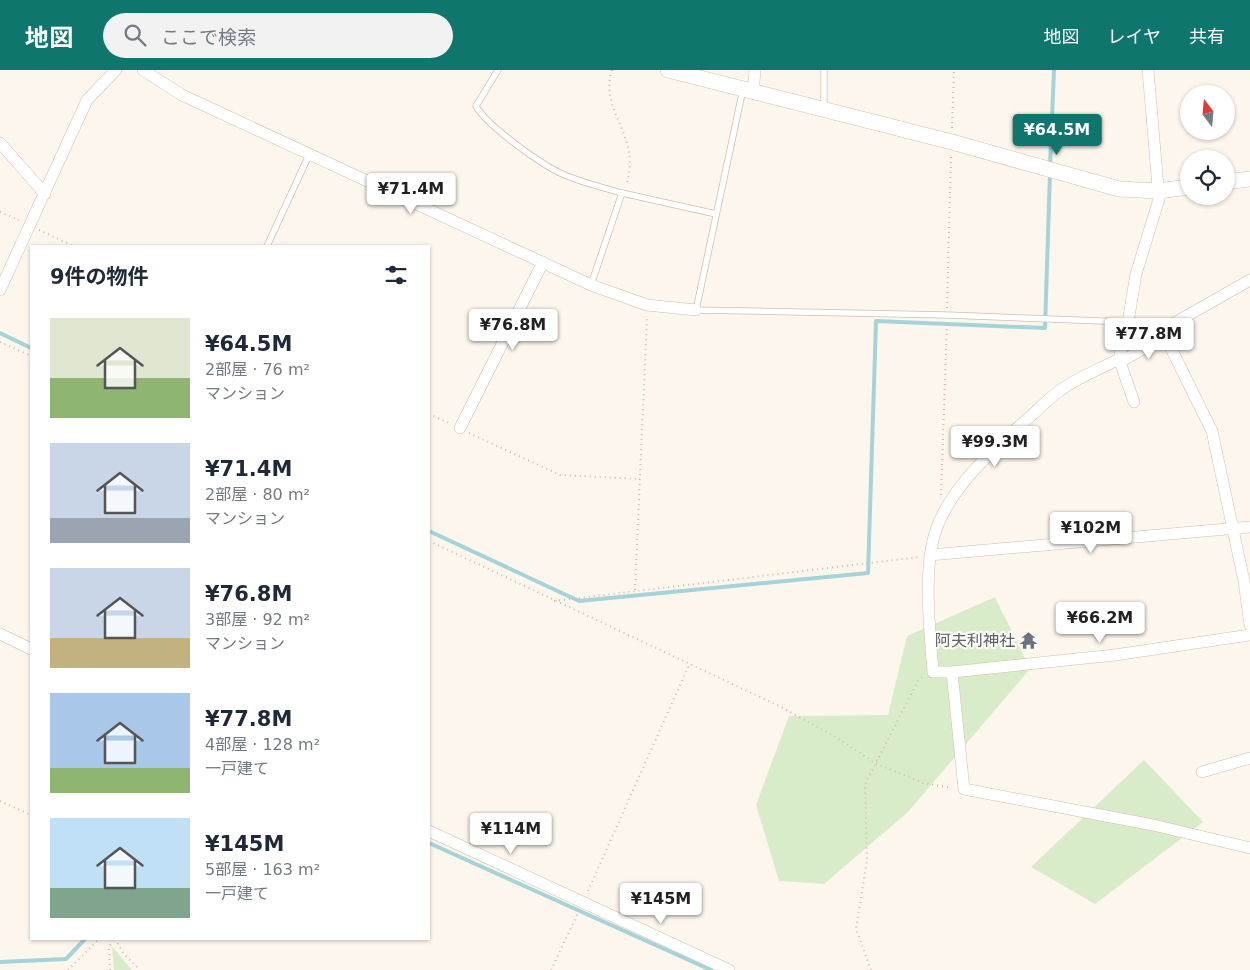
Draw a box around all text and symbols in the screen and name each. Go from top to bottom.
search box [103,13,453,58]
icon: search [121,21,149,49]
text: 地図 [25,24,73,52]
text: ここで検索 [161,26,256,48]
text: 地図 [1044,26,1080,47]
text: レイヤ [1108,26,1161,47]
text: 共有 [1189,26,1225,47]
north arrow [1180,85,1235,140]
map controls [1180,85,1235,205]
pin: ¥64.5M [1016,114,1098,156]
text: ¥64.5M [1024,120,1090,139]
button: locate [1180,150,1235,205]
pin: ¥71.4M [370,172,452,215]
text: ¥71.4M [378,179,444,198]
icon: filters [382,261,410,289]
text: 9件の物件 [50,265,149,289]
pin: ¥76.8M [472,308,554,351]
text: ¥76.8M [480,315,546,334]
pin: ¥77.8M [1108,318,1190,360]
text: ¥77.8M [1116,324,1182,343]
text: ¥64.5M [205,332,292,356]
icon: home [90,338,150,398]
text: 2部屋 · 76 m² [205,360,310,379]
text: マンション [205,384,285,403]
pin: ¥99.3M [954,426,1036,468]
text: ¥99.3M [962,432,1028,451]
text: ¥71.4M [205,457,292,481]
icon: home [90,463,150,523]
text: 2部屋 · 80 m² [205,485,310,504]
text: マンション [205,509,285,528]
pin: ¥102M [1056,512,1126,554]
text: ¥102M [1061,518,1121,537]
text: ¥76.8M [205,582,292,606]
icon: home [90,588,150,648]
pin: ¥66.2M [1059,602,1141,644]
text: ¥66.2M [1067,608,1133,627]
text: 3部屋 · 92 m² [205,610,310,629]
temple icon: 阿夫利神社 [1019,630,1039,650]
place label: 阿夫利神社 [935,631,1015,650]
text: マンション [205,634,285,653]
text: ¥77.8M [205,707,292,731]
icon: home [90,713,150,773]
text: 4部屋 · 128 m² [205,735,320,754]
text: 一戸建て [205,759,269,778]
pin: ¥114M [476,812,546,855]
text: ¥114M [481,819,541,838]
text: ¥145M [205,832,284,856]
icon: home [90,838,150,898]
text: 5部屋 · 163 m² [205,860,320,879]
pin: ¥145M [626,882,696,925]
text: 一戸建て [205,884,269,903]
text: ¥145M [631,889,691,908]

